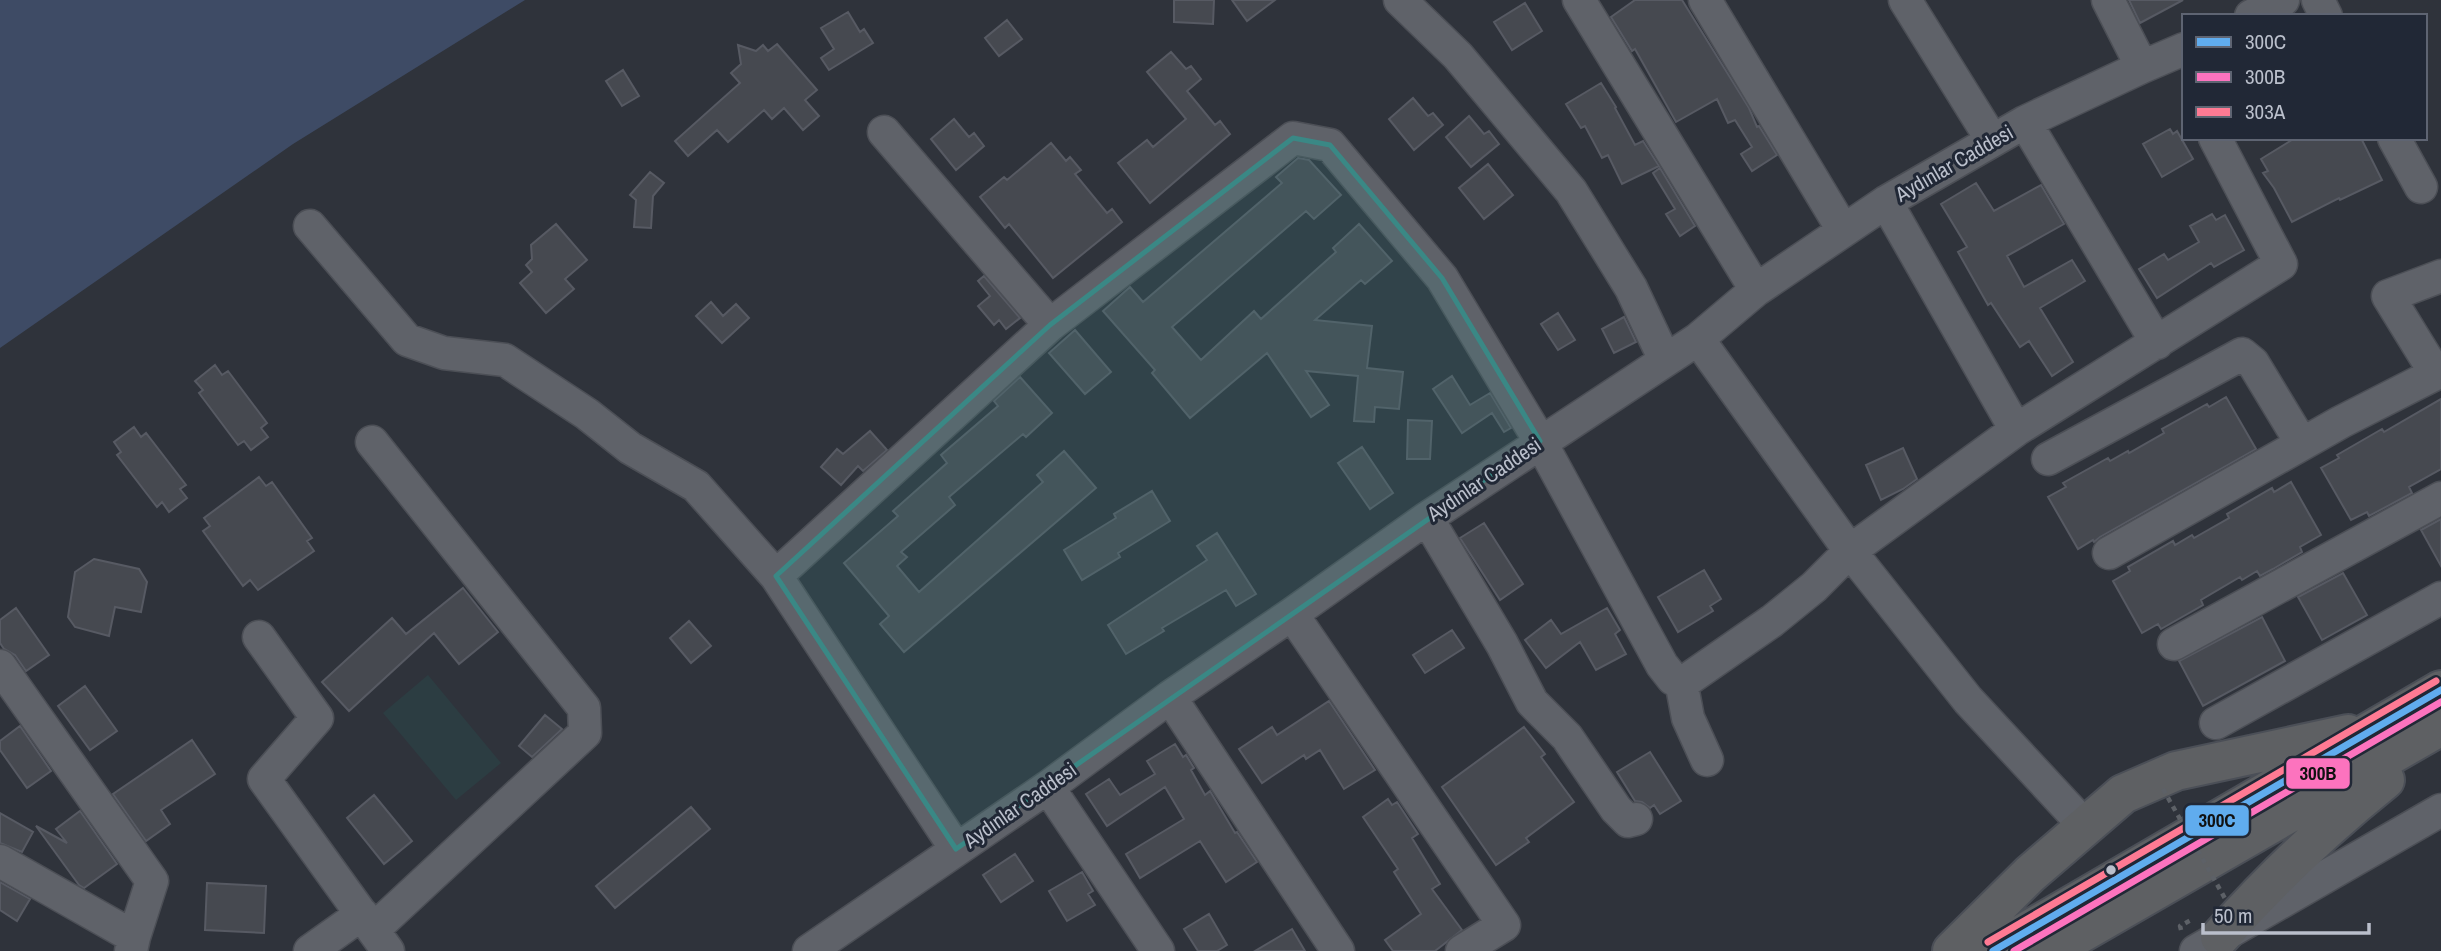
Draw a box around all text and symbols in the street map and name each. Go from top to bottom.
legend [2182,14,2427,140]
text: 300C [2245,27,2286,56]
text: 300B [2245,62,2285,91]
text: 303A [2245,97,2286,126]
street label: Aydınlar Caddesi [1889,117,2018,209]
street label: Aydınlar Caddesi [1420,430,1547,528]
street label: Aydınlar Caddesi [957,755,1082,855]
line badge: 300B [2285,757,2351,790]
text: 300B [2299,760,2337,786]
line badge: 300C [2184,804,2250,837]
text: 300C [2198,807,2236,833]
unlabelled marker [2104,863,2118,877]
scale bar [2203,892,2369,936]
text: 50 m [2214,901,2252,930]

